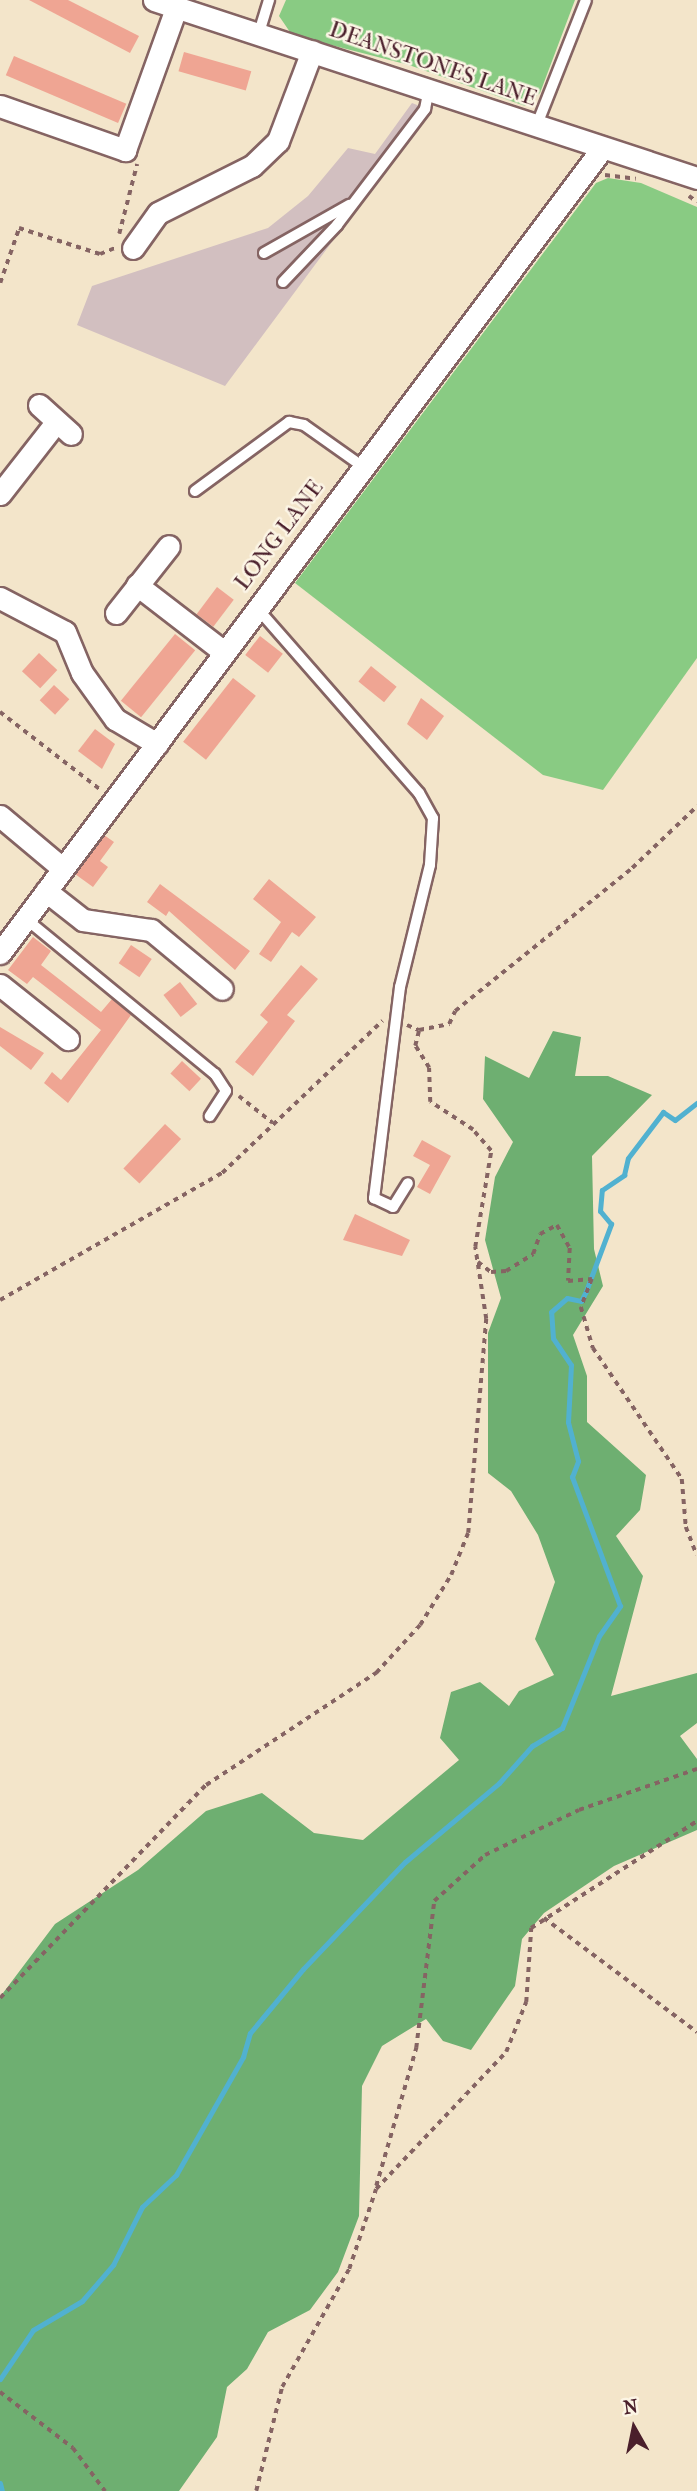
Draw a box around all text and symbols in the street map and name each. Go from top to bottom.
street label: DEANSTONES LANE [326,16,540,112]
street label: LONG LANE [229,474,329,596]
north arrow [599,2393,669,2463]
text: N [622,2395,640,2419]

